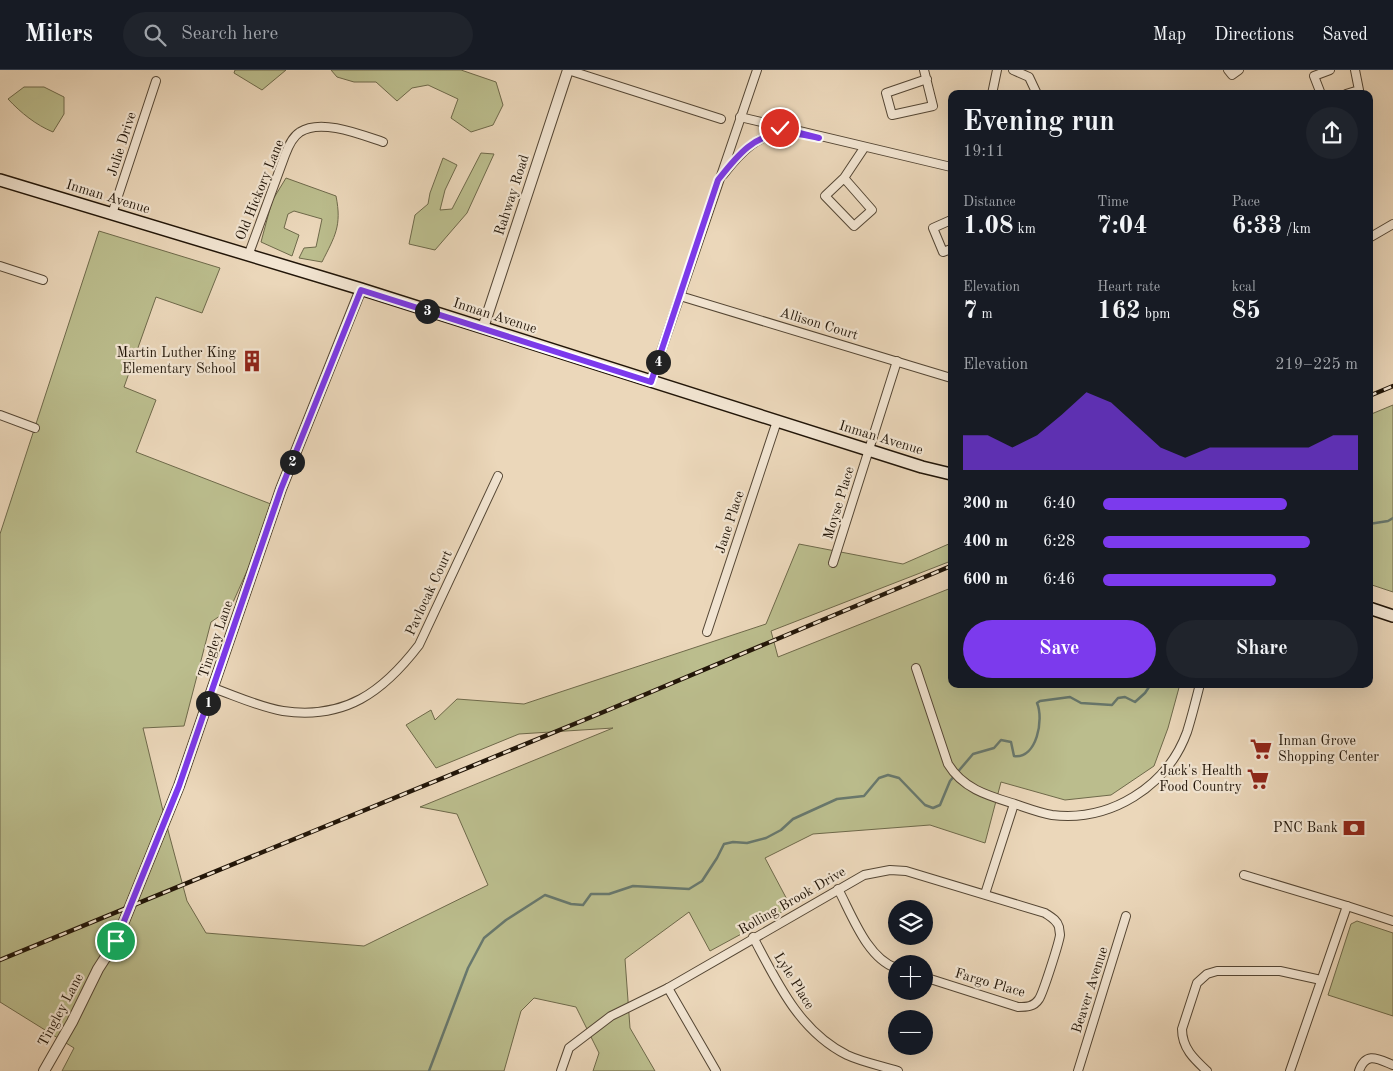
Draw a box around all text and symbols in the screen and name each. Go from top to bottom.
search box [123,12,473,57]
icon: search [141,21,169,49]
text: Milers [25,23,93,47]
text: Search here [181,25,278,44]
text: Map [1153,26,1186,44]
text: Directions [1214,26,1294,44]
text: Saved [1322,26,1368,44]
pin [759,107,801,149]
button: share [1306,107,1358,159]
text: Evening run [963,109,1115,137]
street label: Julie Drive [105,110,139,178]
icon: check [766,114,794,142]
street label: Old Hickory Lane [233,138,287,242]
text: 19:11 [963,144,1005,160]
street label: Rahway Road [492,153,532,237]
street label: Inman Avenue [64,178,152,216]
text: Distance [963,195,1016,209]
text: Time [1097,195,1129,209]
text: Pace [1232,195,1260,209]
text: 1.08 [963,214,1014,239]
text: 7:04 [1097,214,1148,239]
text: 6:33 [1232,214,1282,239]
text: km [1014,222,1036,236]
text: /km [1282,222,1311,236]
text: Elevation [963,280,1020,294]
text: Heart rate [1097,280,1160,294]
text: kcal [1232,280,1256,294]
street label: Inman Avenue [451,296,539,336]
pin: 3 [414,298,440,324]
text: 7 [963,299,978,324]
text: 162 [1097,299,1141,324]
text: 85 [1232,299,1261,324]
text: 3 [423,304,432,318]
street label: Allison Court [778,305,860,343]
text: m [978,307,993,321]
text: bpm [1141,307,1170,321]
place label: Martin Luther King Elementary School [116,346,236,376]
building icon: Martin Luther King Elementary School [239,348,265,374]
pin: 4 [646,350,670,374]
text: 4 [654,355,663,369]
text: Elevation [963,357,1028,373]
text: 219–225 m [1275,357,1358,373]
street label: Inman Avenue [837,419,925,457]
pin: 2 [280,450,304,474]
text: 2 [288,455,297,469]
street label: Moyse Place [821,465,857,541]
street label: Jane Place [713,489,747,555]
text: 200 m [963,496,1008,512]
text: 6:40 [1043,496,1075,512]
text: 400 m [963,534,1008,550]
text: 6:28 [1043,534,1075,550]
street label: Pavlocak Court [403,548,455,638]
text: 600 m [963,572,1008,588]
text: 6:46 [1043,572,1075,588]
street label: Tingley Lane [196,599,236,679]
button: Save [963,620,1156,678]
button: Share [1166,620,1358,678]
pin: 1 [196,690,220,716]
text: 1 [204,696,213,710]
place label: Inman Grove Shopping Center [1278,734,1379,764]
supermarket icon: Inman Grove Shopping Center [1248,736,1274,762]
place label: Jack's Health Food Country [1159,764,1243,794]
supermarket icon: Jack's Health Food Country [1245,766,1271,792]
bank icon: PNC Bank [1341,815,1367,841]
place label: PNC Bank [1273,821,1338,835]
street label: Rolling Brook Drive [736,865,848,937]
map controls [888,900,933,1055]
button: layers [888,900,933,945]
pin [95,920,137,962]
icon: arrive [102,927,130,955]
street label: Beaver Avenue [1069,945,1111,1035]
street label: Lyle Place [771,950,817,1012]
button: + [888,955,933,1000]
street label: Fargo Place [953,966,1027,1000]
street label: Tingley Lane [36,971,86,1049]
button: − [888,1010,933,1055]

